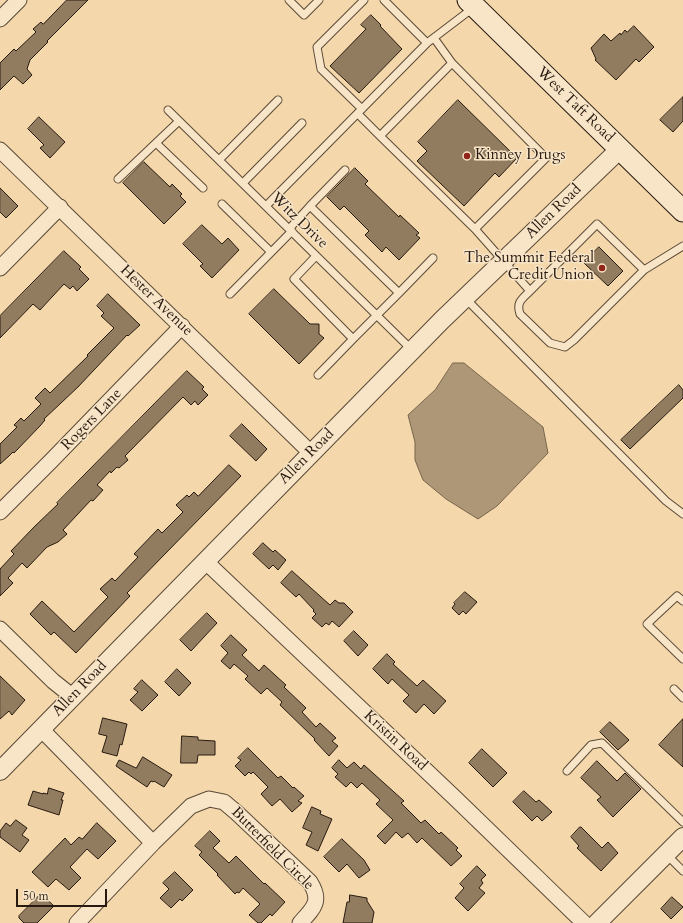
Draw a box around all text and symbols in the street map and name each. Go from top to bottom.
street label: West Taft Road [532,63,618,147]
place label: Kinney Drugs [475,147,566,165]
marker: Kinney Drugs [462,151,472,161]
street label: Allen Road [522,181,586,243]
street label: Witz Drive [267,189,331,253]
place label: The Summit Federal Credit Union [464,250,594,285]
street label: Hester Avenue [116,262,196,340]
marker: The Summit Federal Credit Union [597,263,607,273]
street label: Rogers Lane [58,385,126,455]
street label: Allen Road [276,426,338,488]
street label: Allen Road [49,657,111,721]
street label: Kristin Road [359,707,431,775]
street label: Butterfield Circle [227,804,317,894]
scale bar [18,881,109,907]
text: 50 m [23,888,49,904]

